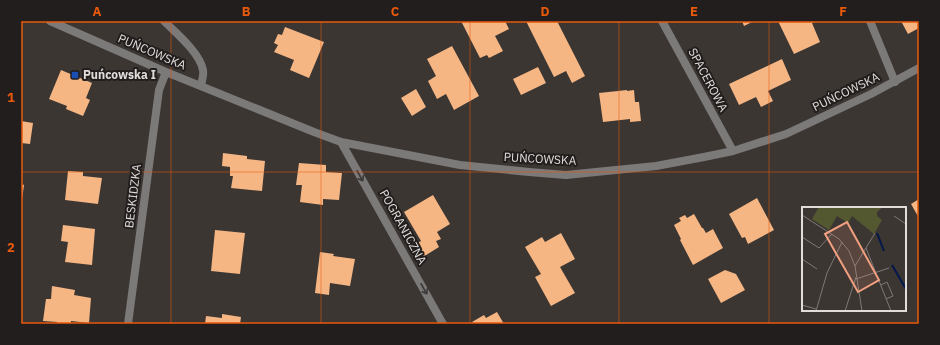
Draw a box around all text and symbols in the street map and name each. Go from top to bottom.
text: A [93,3,102,20]
text: B [242,3,251,20]
text: C [391,3,400,20]
text: D [540,3,550,20]
text: E [690,3,698,20]
text: F [839,3,847,20]
street label: PUŃCOWSKA [116,30,189,73]
street label: SPACEROWA [685,45,732,114]
place label: Puńcowska I [83,67,156,82]
street label: PUŃCOWSKA [810,69,882,114]
marker: Puńcowska I [70,70,80,80]
text: 1 [7,89,15,106]
street label: PUŃCOWSKA [503,149,577,168]
street label: BESKIDZKA [121,163,144,229]
one-way arrow [357,170,364,182]
street label: POGRANICZNA [377,187,430,267]
inset map [802,207,906,311]
text: 2 [7,239,15,256]
one-way arrow [420,283,428,295]

